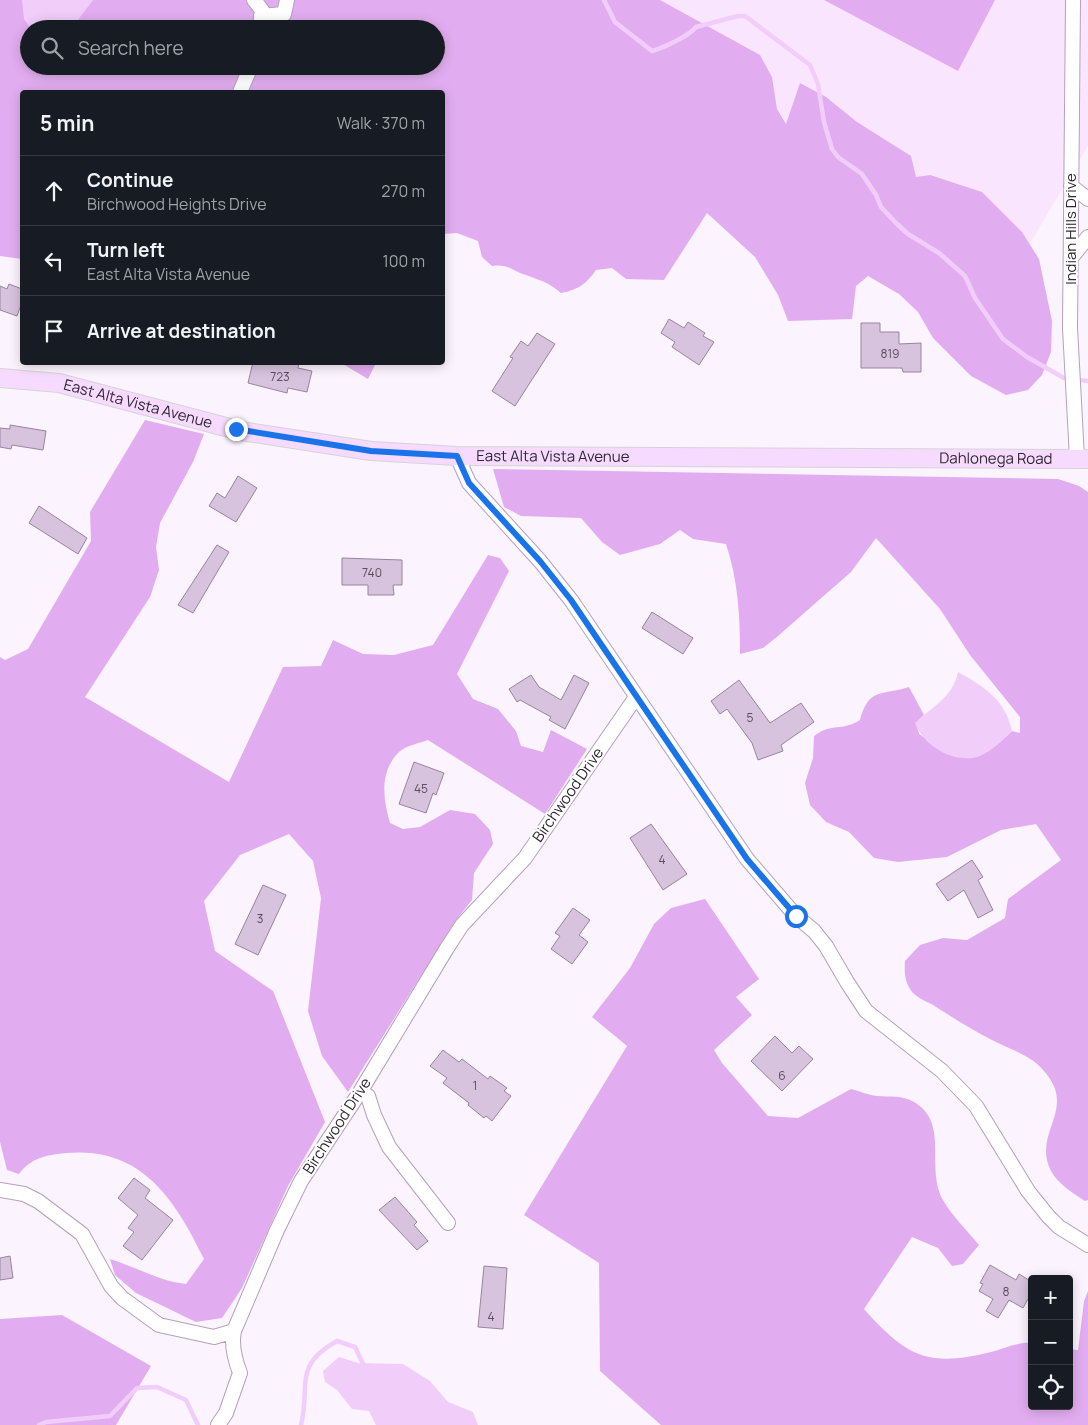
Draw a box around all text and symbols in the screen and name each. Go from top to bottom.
search box [20,20,445,75]
icon: search [38,34,66,62]
text: Search here [78,35,184,61]
text: 5 min [40,109,94,137]
text: Walk · 370 m [337,112,425,134]
text: Continue [87,167,173,193]
street label: Indian Hills Drive [1060,173,1081,285]
icon: ahead [40,177,68,205]
text: 270 m [381,180,425,202]
text: Birchwood Heights Drive [87,193,267,215]
text: Turn left [87,237,165,263]
icon: left [40,247,68,275]
text: 100 m [382,250,425,272]
text: East Alta Vista Avenue [87,263,250,285]
icon: arrive [40,317,68,345]
text: Arrive at destination [87,318,276,344]
house number: 819 [880,345,900,362]
house number: 723 [270,368,290,385]
street label: East Alta Vista Avenue [62,374,215,433]
route end [225,418,248,441]
street label: East Alta Vista Avenue [476,445,630,467]
street label: Dahlonega Road [939,447,1053,469]
house number: 740 [362,564,382,581]
house number: 5 [747,709,754,726]
street label: Birchwood Drive [527,743,608,846]
house number: 45 [414,780,428,797]
house number: 4 [658,851,666,868]
route start [785,905,808,928]
house number: 3 [257,910,263,927]
house number: 6 [778,1067,786,1084]
street label: Birchwood Drive [298,1073,376,1178]
house number: 1 [473,1077,477,1094]
map controls [1028,1275,1073,1410]
button: + [1028,1275,1073,1320]
house number: 8 [1003,1283,1010,1300]
house number: 4 [487,1308,495,1325]
button: − [1028,1320,1073,1365]
button: locate [1028,1365,1073,1410]

